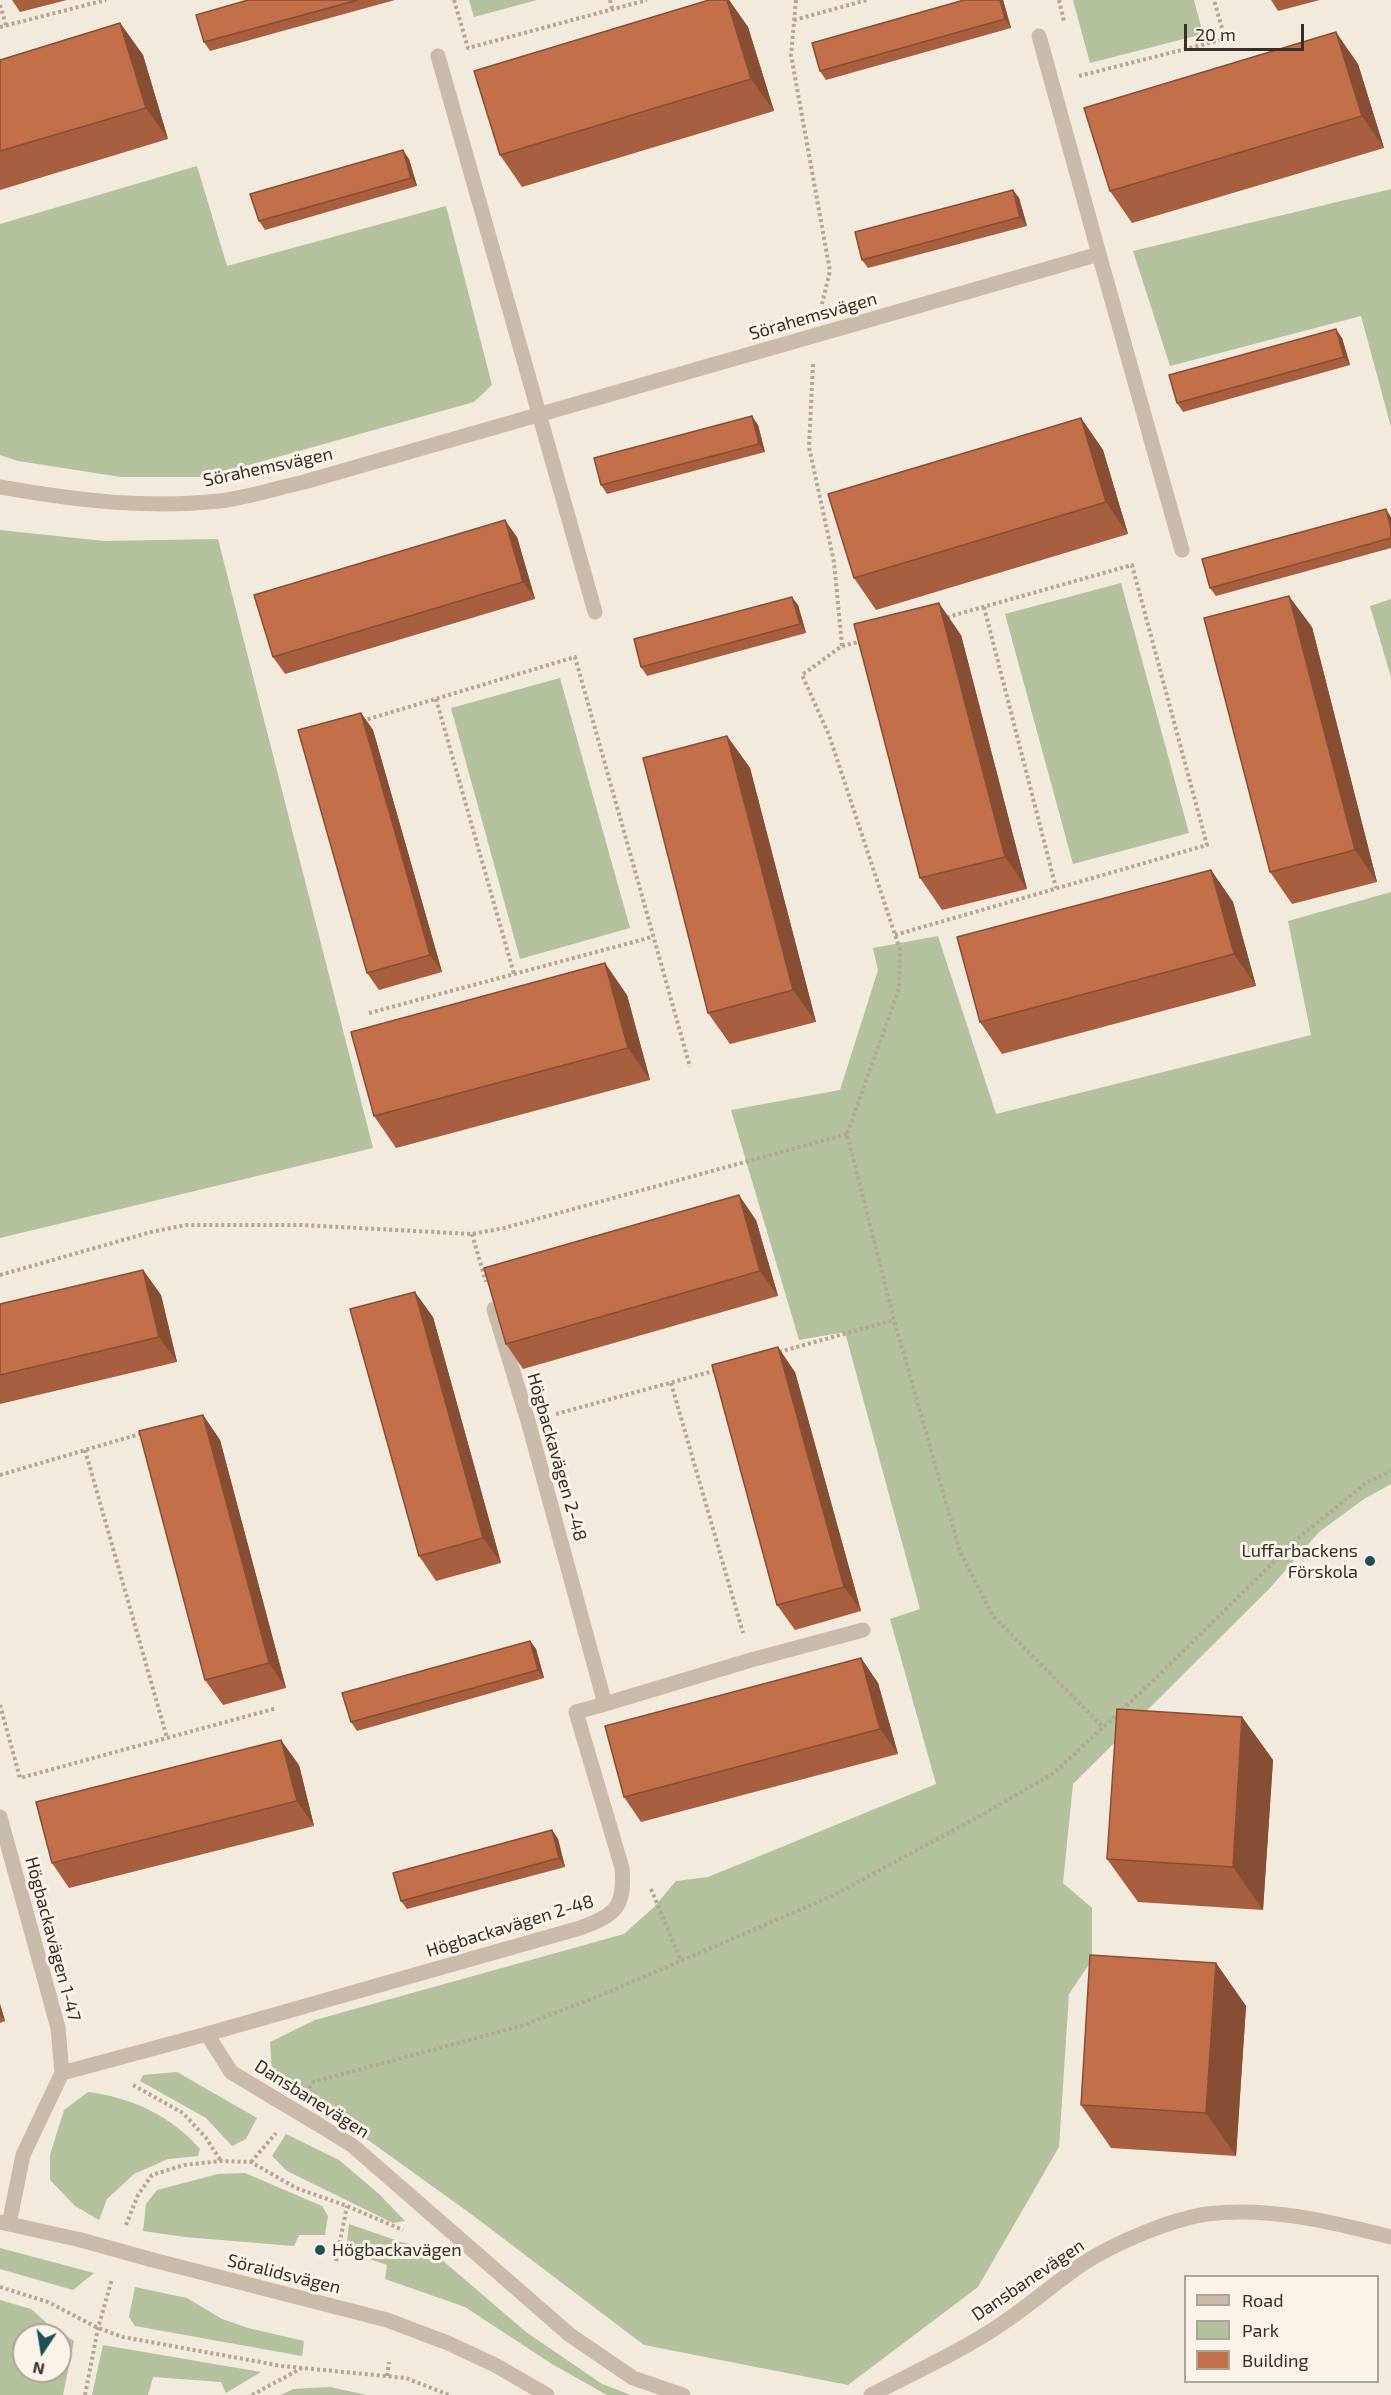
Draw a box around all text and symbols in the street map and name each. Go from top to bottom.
scale bar [1187,12,1307,50]
text: 20 m [1195,23,1236,45]
street label: Sörahemsvägen [747,287,879,345]
street label: Sörahemsvägen [201,443,335,491]
street label: Högbackavägen 2-48 [523,1370,591,1544]
place label: Luffarbackens Förskola [1241,1540,1358,1582]
marker: Luffarbackens Förskola [1363,1554,1377,1568]
street label: Högbackavägen 1-47 [21,1854,85,2024]
street label: Högbackavägen 2-48 [424,1890,596,1962]
street label: Dansbanevägen [251,2055,373,2143]
street label: Dansbanevägen [968,2234,1088,2326]
place label: Högbackavägen [332,2239,462,2261]
marker: Högbackavägen [313,2243,327,2257]
street label: Söralidsvägen [225,2249,343,2299]
legend [1184,2275,1379,2383]
text: Road [1242,2289,1283,2311]
text: Park [1242,2319,1279,2341]
north arrow [12,2323,72,2383]
text: Building [1242,2349,1309,2371]
text: N [31,2359,46,2380]

